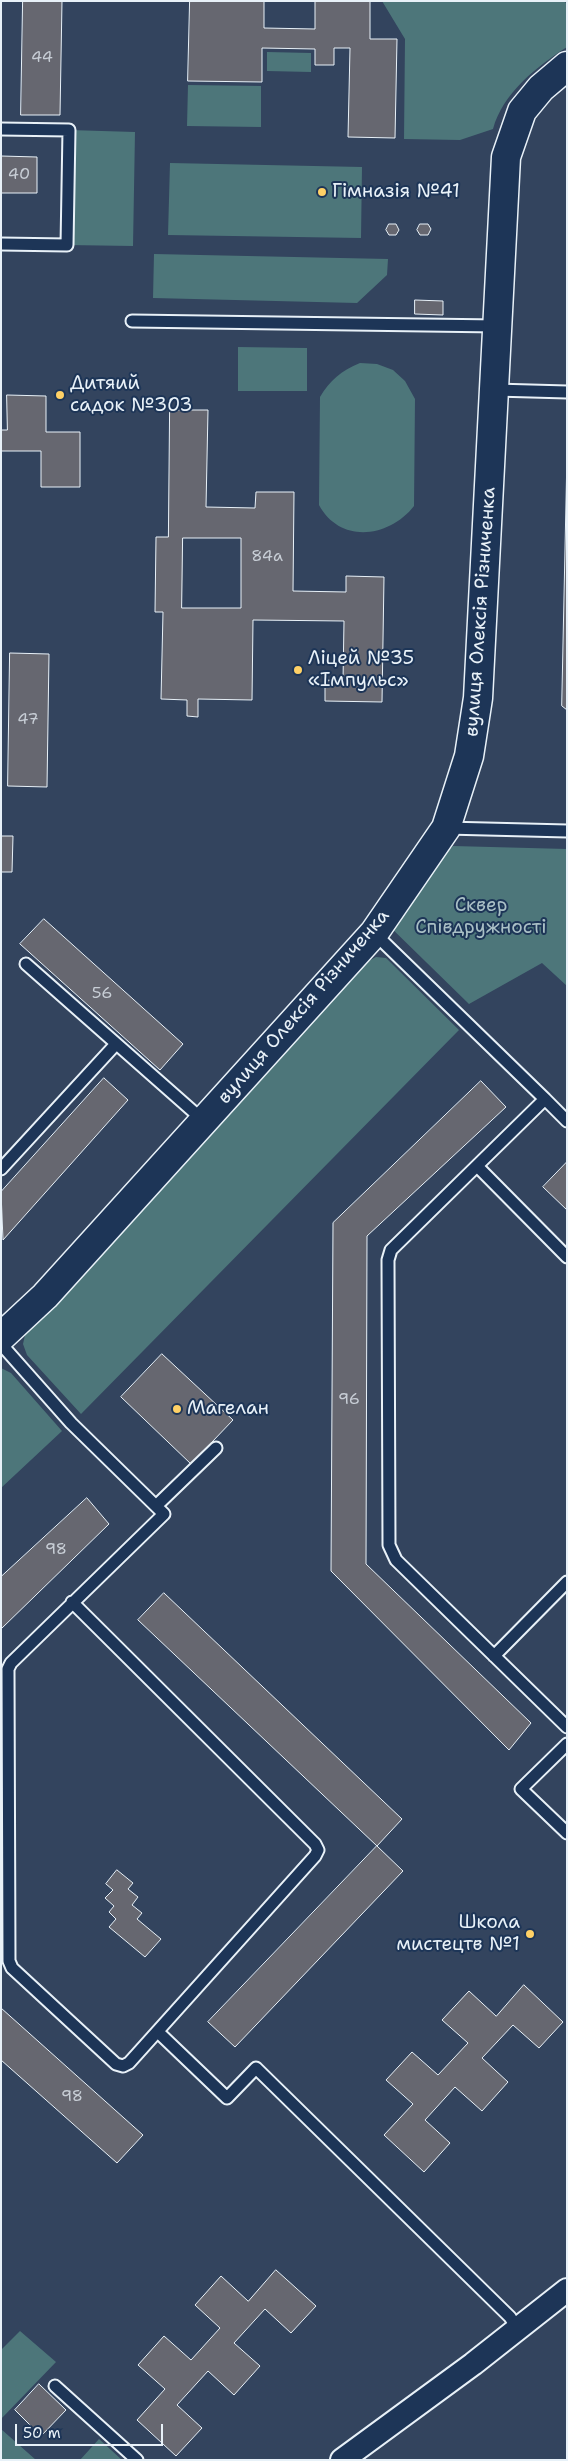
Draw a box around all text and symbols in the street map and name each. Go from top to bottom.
house number: 44 [31,48,53,68]
house number: 40 [8,165,30,185]
place label: Гімназія №41 [332,181,460,203]
marker: Гімназія №41 [316,186,328,198]
place label: Дитяий садок №303 [70,373,193,417]
marker: Дитяий садок №303 [54,389,66,401]
street label: вулиця Олексія Різниченка [461,486,501,738]
house number: 84а [251,547,283,567]
place label: Ліцей №35 «Імпульс» [308,648,414,692]
marker: Ліцей №35 «Імпульс» [292,664,304,676]
house number: 47 [17,710,39,730]
park label: Сквер Співдружності [415,895,547,939]
street label: вулиця Олексія Різниченка [213,905,395,1109]
house number: 56 [92,984,112,1004]
house number: 96 [338,1390,360,1410]
place label: Магелан [187,1398,269,1420]
marker: Магелан [171,1403,183,1415]
house number: 98 [45,1540,67,1560]
place label: Школа мистецтв №1 [396,1912,520,1956]
marker: Школа мистецтв №1 [524,1928,536,1940]
house number: 98 [61,2087,83,2107]
scale bar [18,2414,165,2446]
text: 50 m [23,2423,61,2443]

